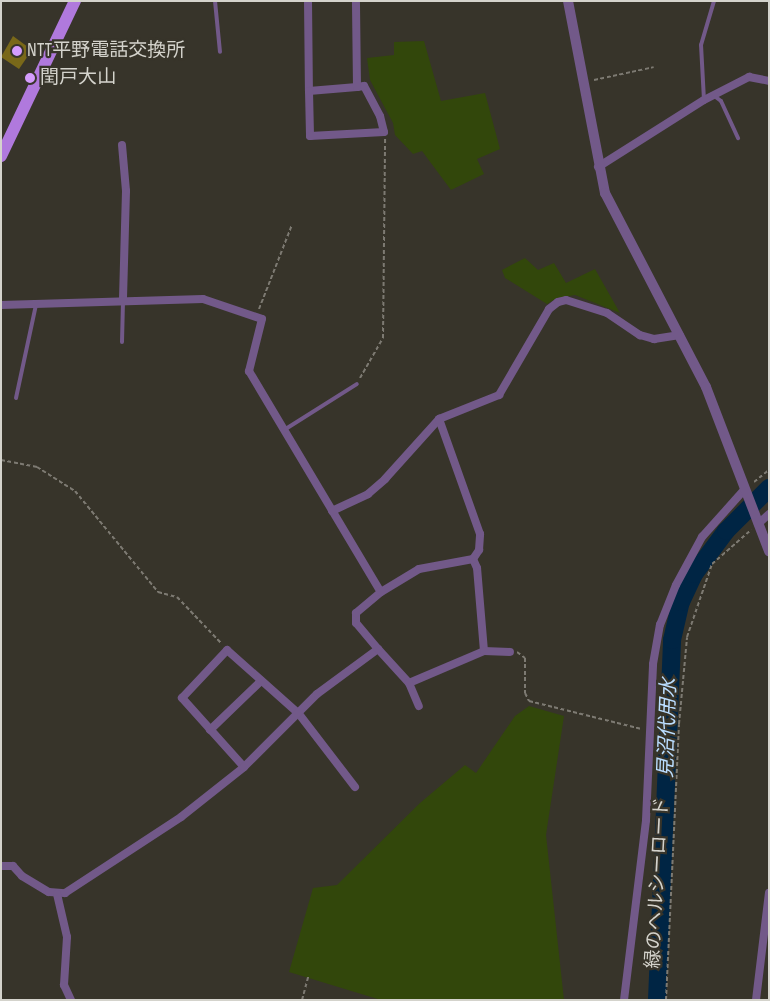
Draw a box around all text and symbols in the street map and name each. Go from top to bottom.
place label: NTT平野電話交換所 [27,40,185,62]
marker: NTT平野電話交換所 [11,45,23,57]
place label: 閏戸大山 [40,67,116,89]
marker: 閏戸大山 [24,72,36,84]
water label: 見沼代用水 [654,678,682,778]
street label: 緑のヘルシーロード [642,797,674,969]

